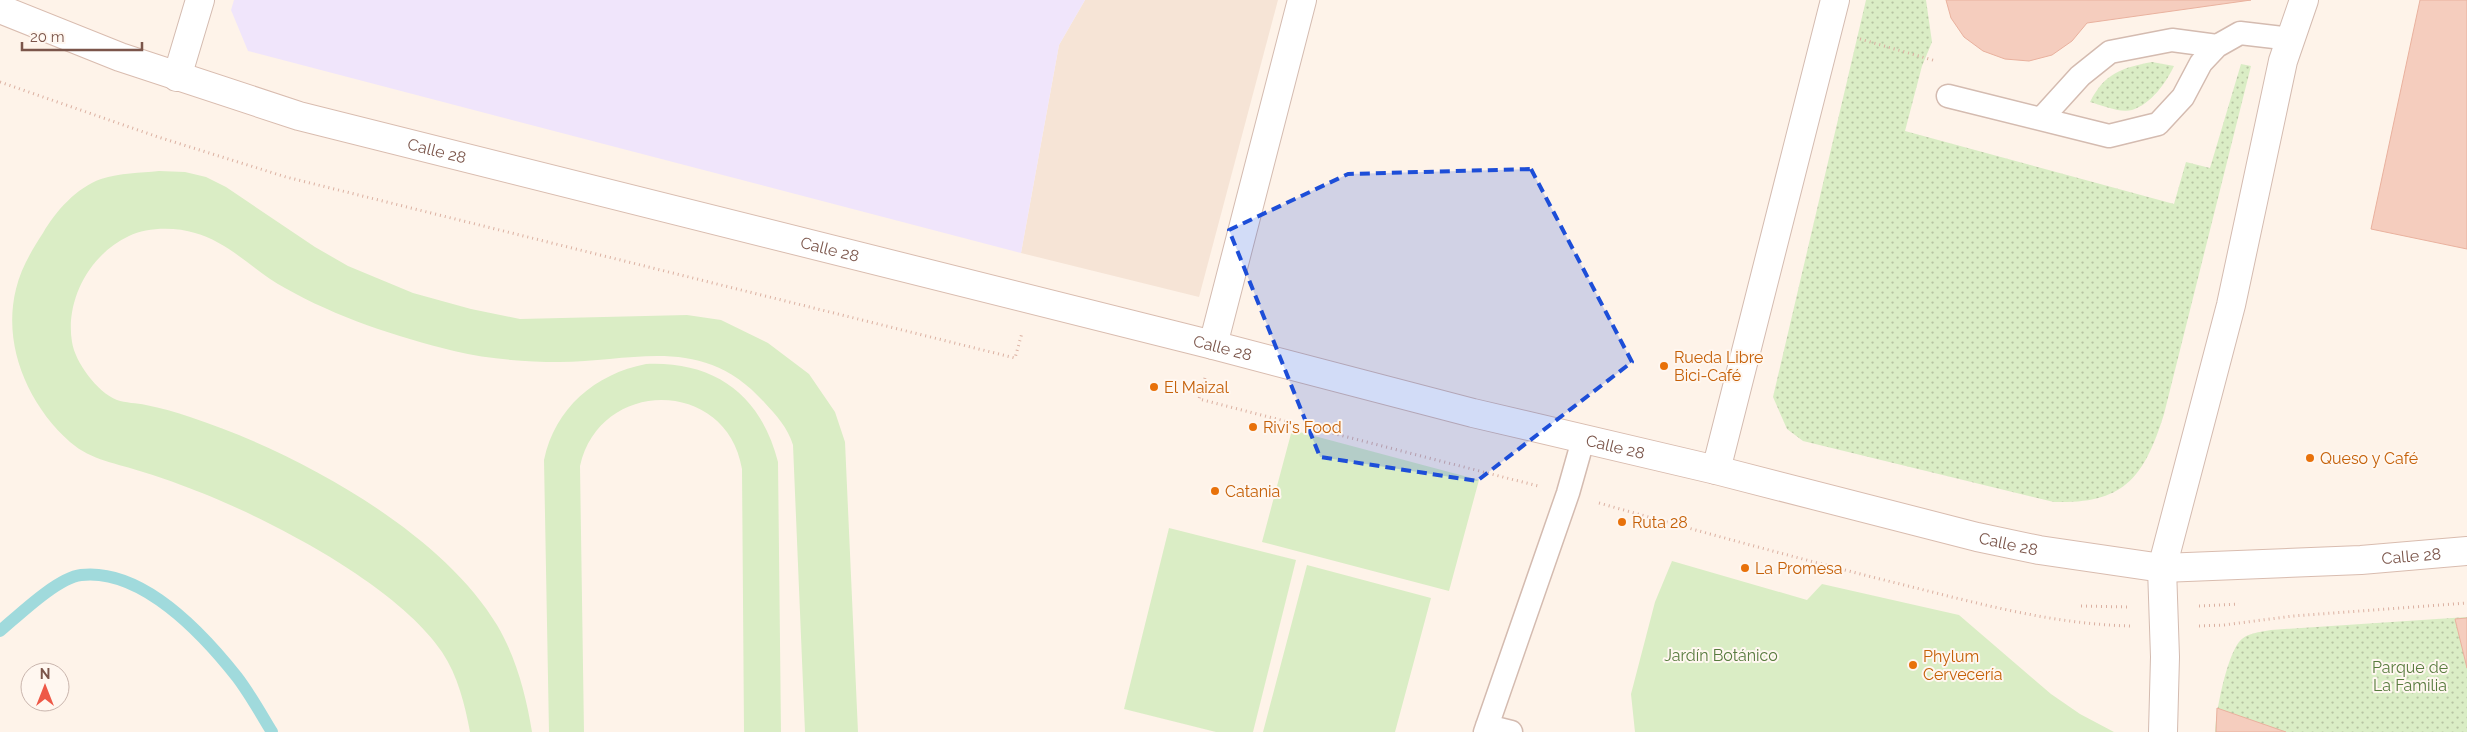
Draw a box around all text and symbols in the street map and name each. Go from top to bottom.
scale bar [22,20,142,52]
text: 20 m [30,28,65,46]
street label: Calle 28 [406,135,468,168]
street label: Calle 28 [798,233,861,266]
street label: Calle 28 [1191,331,1254,365]
place label: Rueda Libre Bici-Café [1674,348,1763,385]
marker: Rueda Libre Bici-Café [1658,360,1670,372]
place label: El Maizal [1164,378,1229,397]
marker: El Maizal [1148,381,1160,393]
place label: Rivi's Food [1263,418,1342,437]
marker: Rivi's Food [1247,421,1259,433]
street label: Calle 28 [1584,431,1647,463]
place label: Queso y Café [2320,449,2418,468]
marker: Queso y Café [2304,452,2316,464]
place label: Catania [1225,482,1280,501]
marker: Catania [1209,485,1221,497]
place label: Ruta 28 [1632,513,1688,532]
marker: Ruta 28 [1616,516,1628,528]
street label: Calle 28 [1977,529,2040,560]
street label: Calle 28 [2381,544,2442,568]
place label: La Promesa [1755,559,1843,578]
marker: La Promesa [1739,562,1751,574]
park label: Jardín Botánico [1664,646,1778,665]
place label: Phylum Cervecería [1923,647,2003,684]
park label: Parque de La Familia [2372,658,2448,695]
marker: Phylum Cervecería [1907,659,1919,671]
north arrow [20,662,70,712]
text: N [40,666,50,682]

